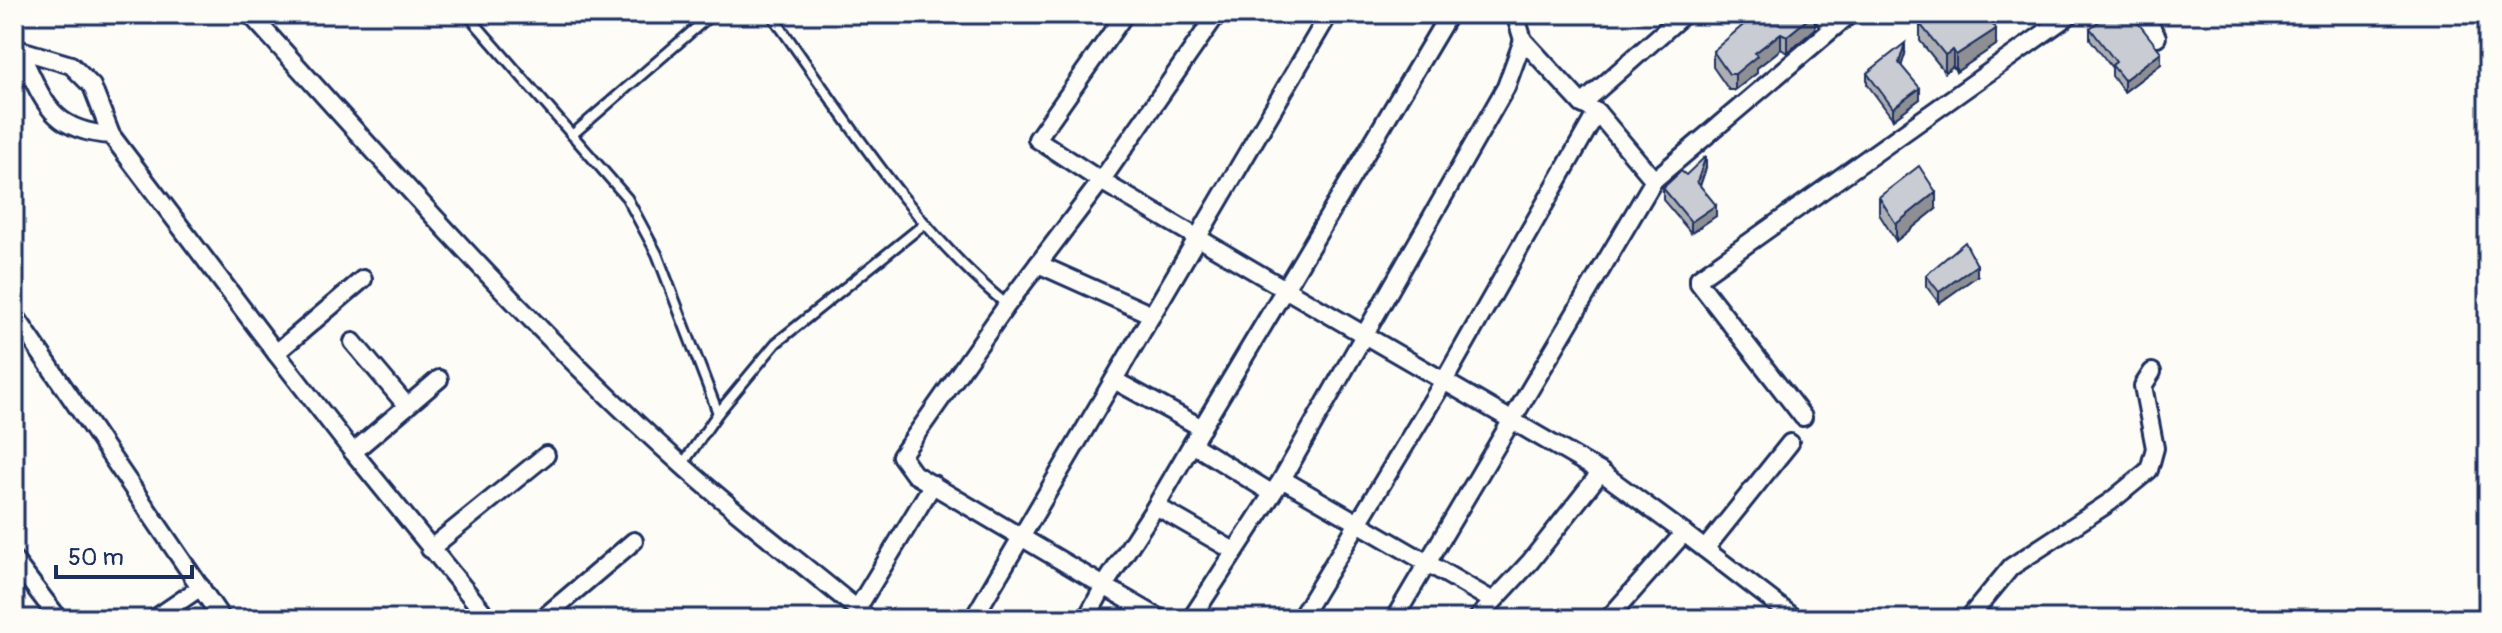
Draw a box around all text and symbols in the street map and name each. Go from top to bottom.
scale bar [56,529,192,579]
text: 50 m [68,543,124,572]

